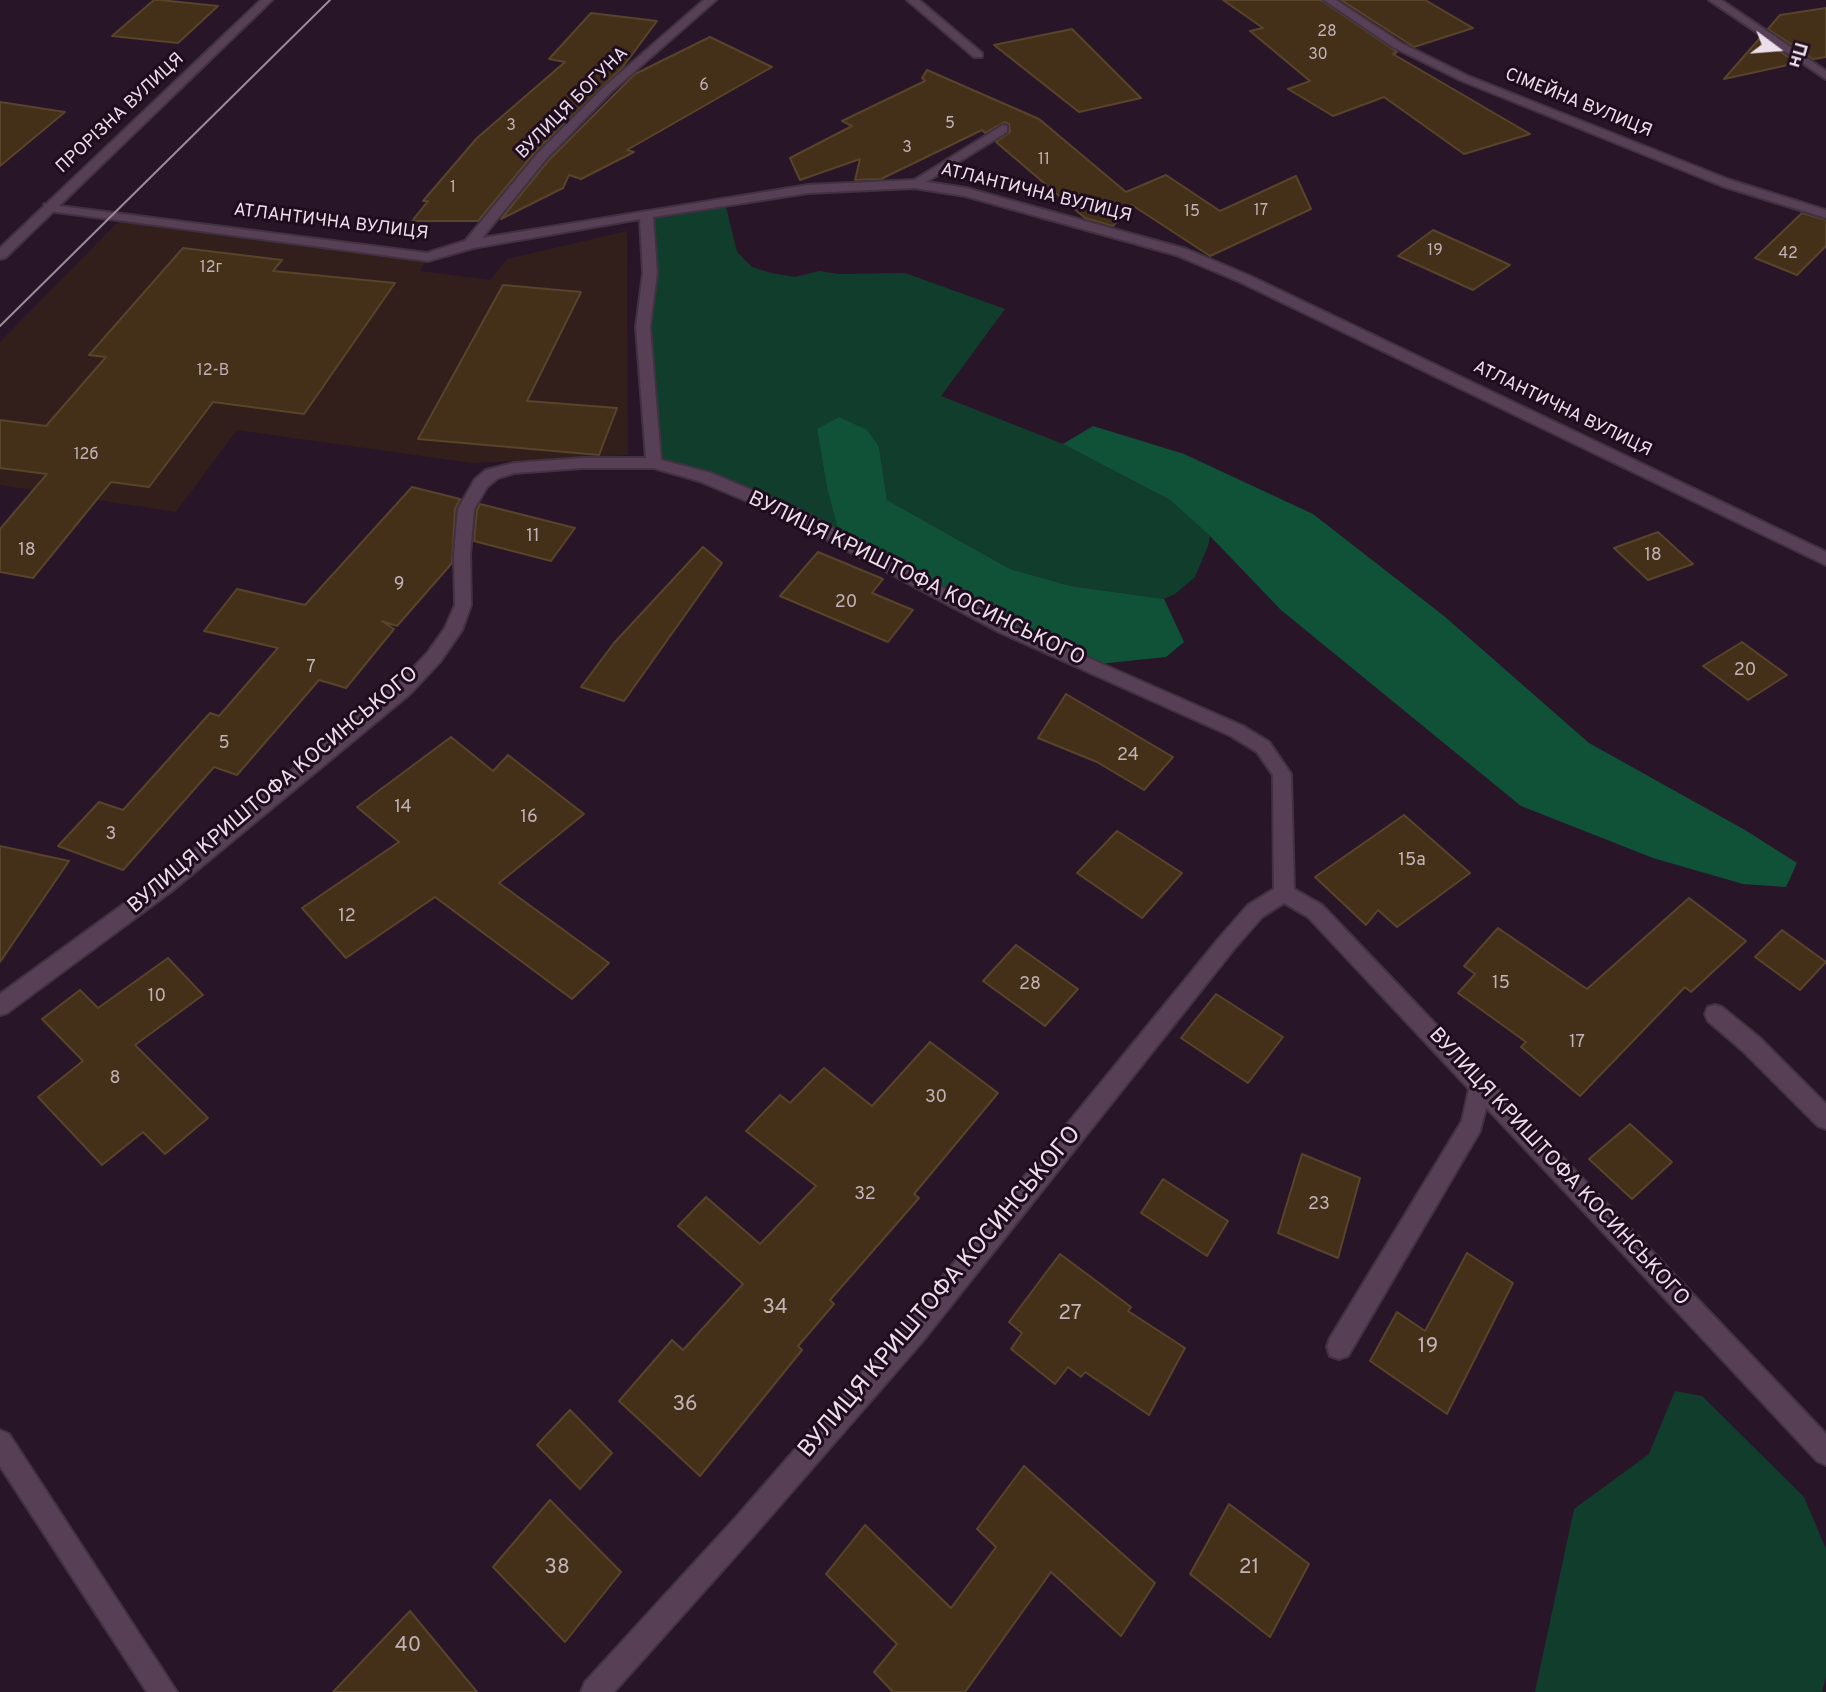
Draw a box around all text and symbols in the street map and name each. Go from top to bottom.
north arrow [1742,14,1812,84]
house number: 28 [1317,23,1337,43]
text: Пн [1782,39,1812,70]
street label: ВУЛИЦЯ БОГУНА [513,44,633,164]
house number: 30 [1308,46,1328,66]
street label: ПРОРІЗНА ВУЛИЦЯ [53,49,189,179]
street label: СІМЕЙНА ВУЛИЦЯ [1501,65,1655,143]
house number: 6 [699,77,709,97]
house number: 5 [945,115,955,135]
house number: 3 [506,117,516,137]
house number: 3 [902,139,912,159]
house number: 11 [1038,151,1050,171]
street label: АТЛАНТИЧНА ВУЛИЦЯ [938,160,1134,228]
house number: 1 [450,179,456,199]
street label: АТЛАНТИЧНА ВУЛИЦЯ [232,200,430,246]
house number: 17 [1254,202,1268,222]
house number: 15 [1184,203,1200,223]
house number: 19 [1427,242,1443,262]
house number: 42 [1778,245,1798,265]
house number: 12г [200,259,222,279]
street label: АТЛАНТИЧНА ВУЛИЦЯ [1469,357,1655,463]
house number: 12-В [197,362,229,382]
house number: 12б [74,446,98,466]
street label: ВУЛИЦЯ КРИШТОФА КОСИНСЬКОГО [744,487,1088,673]
house number: 11 [526,526,540,548]
house number: 18 [18,540,36,562]
house number: 18 [1644,545,1662,567]
house number: 9 [394,574,404,596]
house number: 20 [835,592,857,614]
house number: 7 [306,657,316,679]
house number: 20 [1734,660,1756,682]
street label: ВУЛИЦЯ КРИШТОФА КОСИНСЬКОГО [124,662,424,920]
house number: 5 [218,733,230,755]
house number: 24 [1117,745,1139,767]
house number: 14 [394,797,412,819]
house number: 16 [520,807,538,829]
house number: 3 [106,824,116,846]
house number: 15а [1398,850,1426,872]
house number: 12 [338,906,356,928]
house number: 15 [1492,973,1510,995]
house number: 28 [1019,974,1041,996]
house number: 10 [148,986,166,1008]
street label: ВУЛИЦЯ КРИШТОФА КОСИНСЬКОГО [1422,1024,1694,1312]
house number: 17 [1569,1032,1585,1054]
house number: 8 [110,1068,120,1090]
house number: 30 [925,1087,947,1109]
street label: ВУЛИЦЯ КРИШТОФА КОСИНСЬКОГО [794,1121,1088,1465]
house number: 32 [854,1184,876,1206]
house number: 23 [1308,1194,1330,1216]
house number: 34 [762,1296,788,1322]
house number: 27 [1058,1302,1082,1328]
house number: 19 [1418,1335,1438,1361]
house number: 36 [672,1393,698,1419]
house number: 38 [544,1556,570,1582]
house number: 21 [1239,1556,1259,1582]
house number: 40 [395,1634,421,1660]

